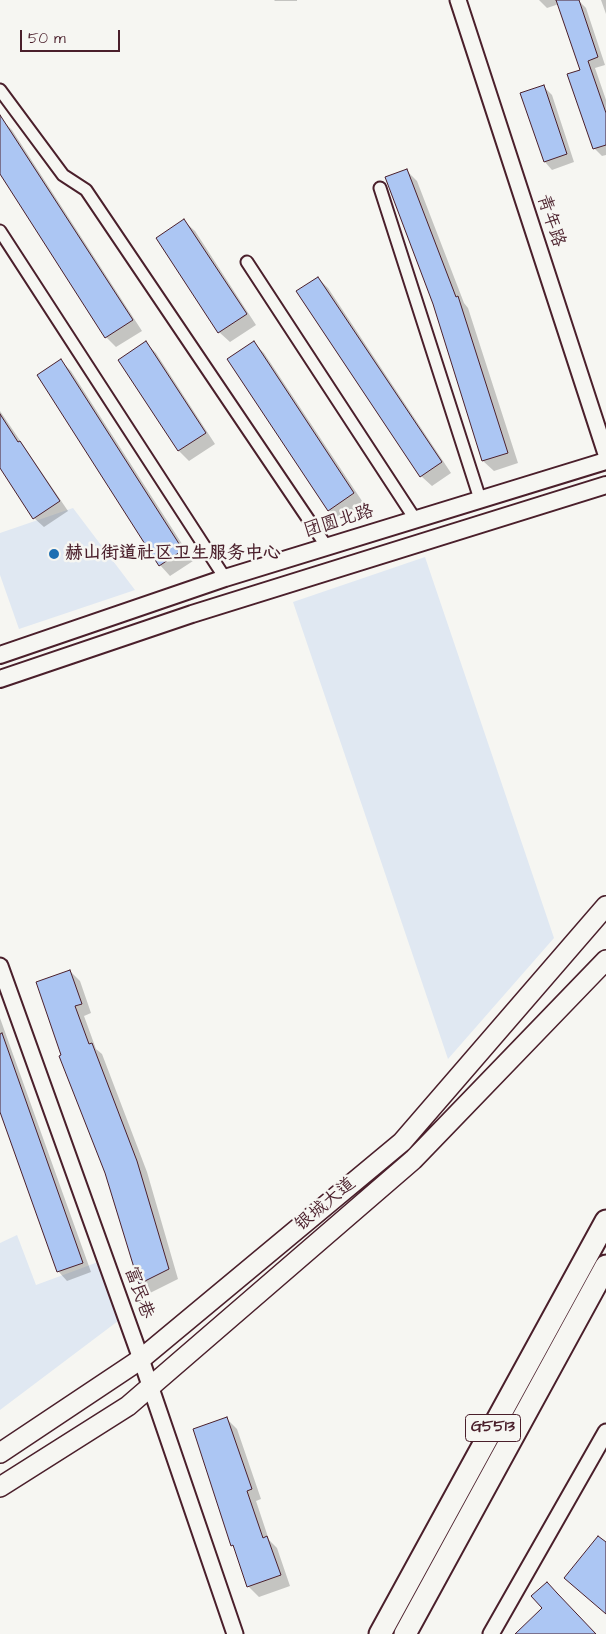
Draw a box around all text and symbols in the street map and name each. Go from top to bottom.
scale bar [22,20,122,52]
text: 50 m [28,28,66,49]
street label: 青年路 [531,192,569,250]
street label: 团圆北路 [301,501,377,543]
place label: 赫山街道社区卫生服务中心 [65,543,281,565]
marker: 赫山街道社区卫生服务中心 [47,547,61,561]
street label: 银城大道 [291,1174,361,1236]
street label: 富民巷 [119,1264,157,1322]
road number: G5513 [466,1415,520,1442]

